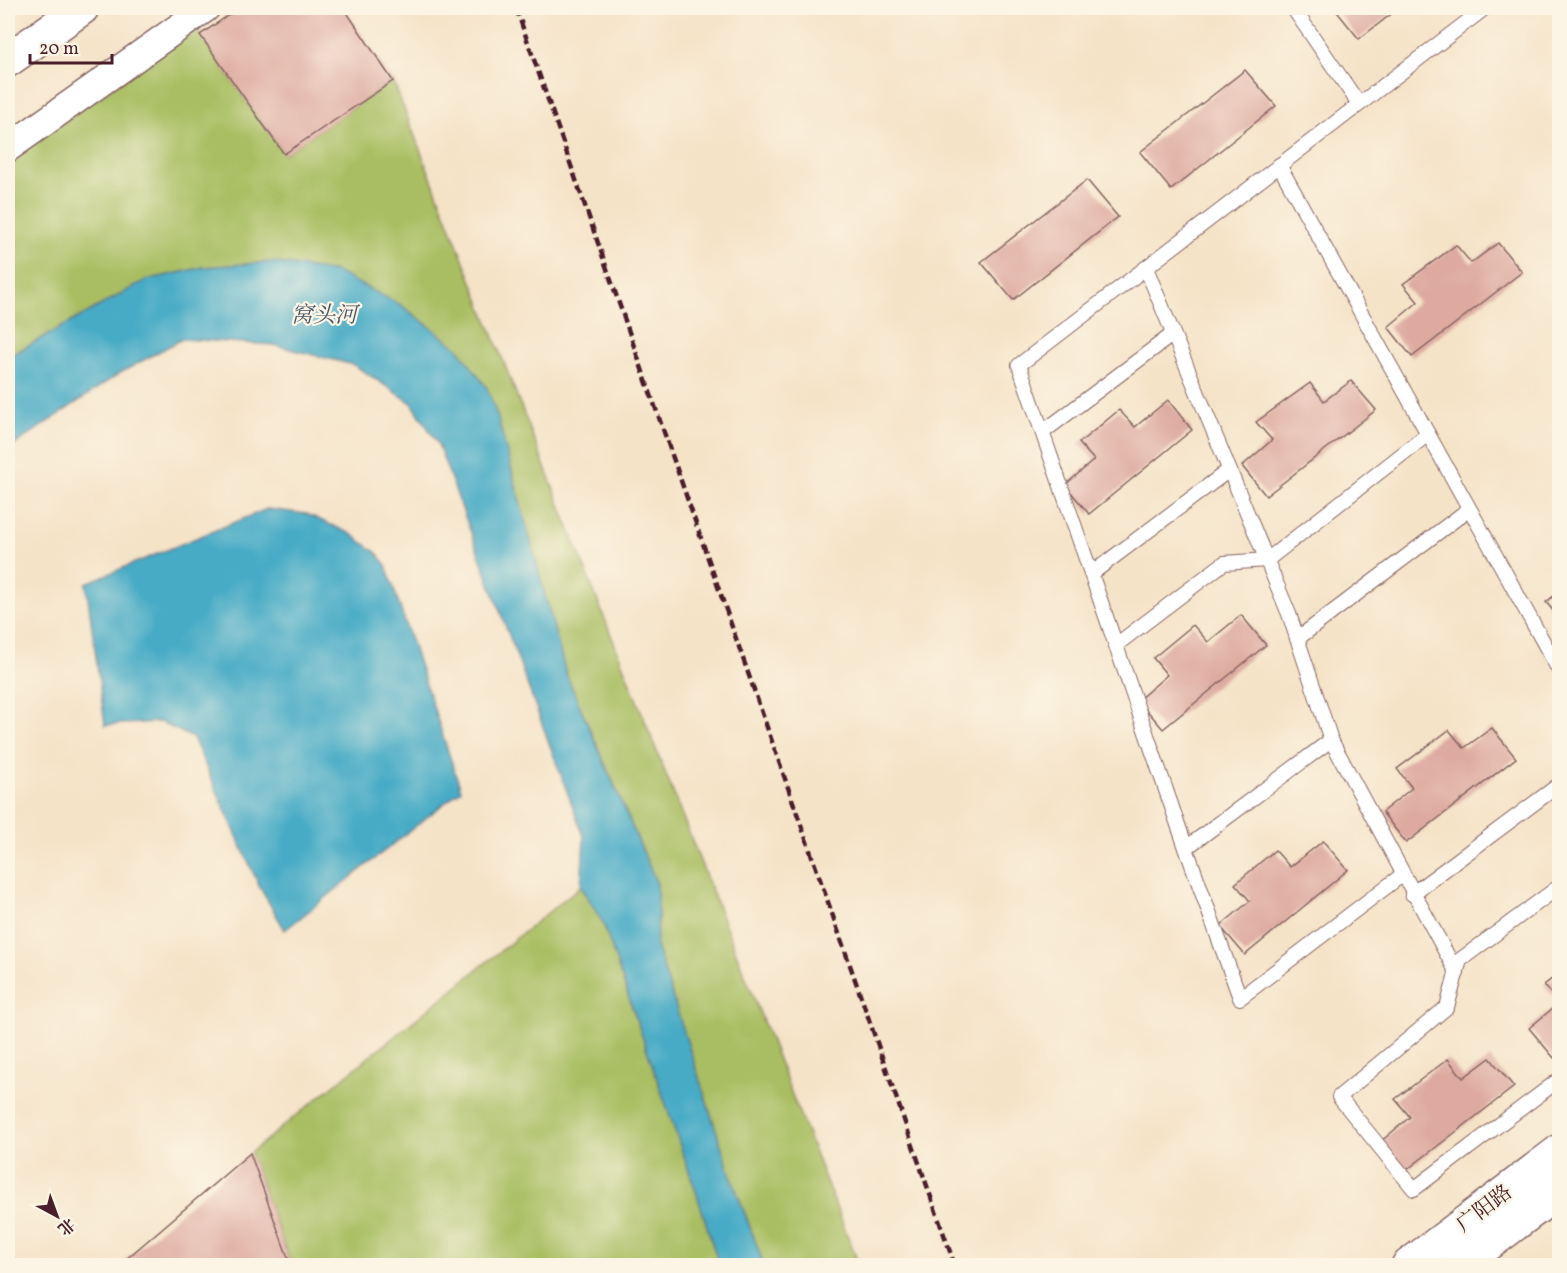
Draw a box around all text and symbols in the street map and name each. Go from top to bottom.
scale bar [30,27,112,65]
text: 20 m [39,37,79,62]
water label: 窝头河 [291,301,361,332]
street label: 广阳路 [1451,1179,1519,1240]
north arrow [27,1186,87,1246]
text: 北 [52,1212,79,1239]

